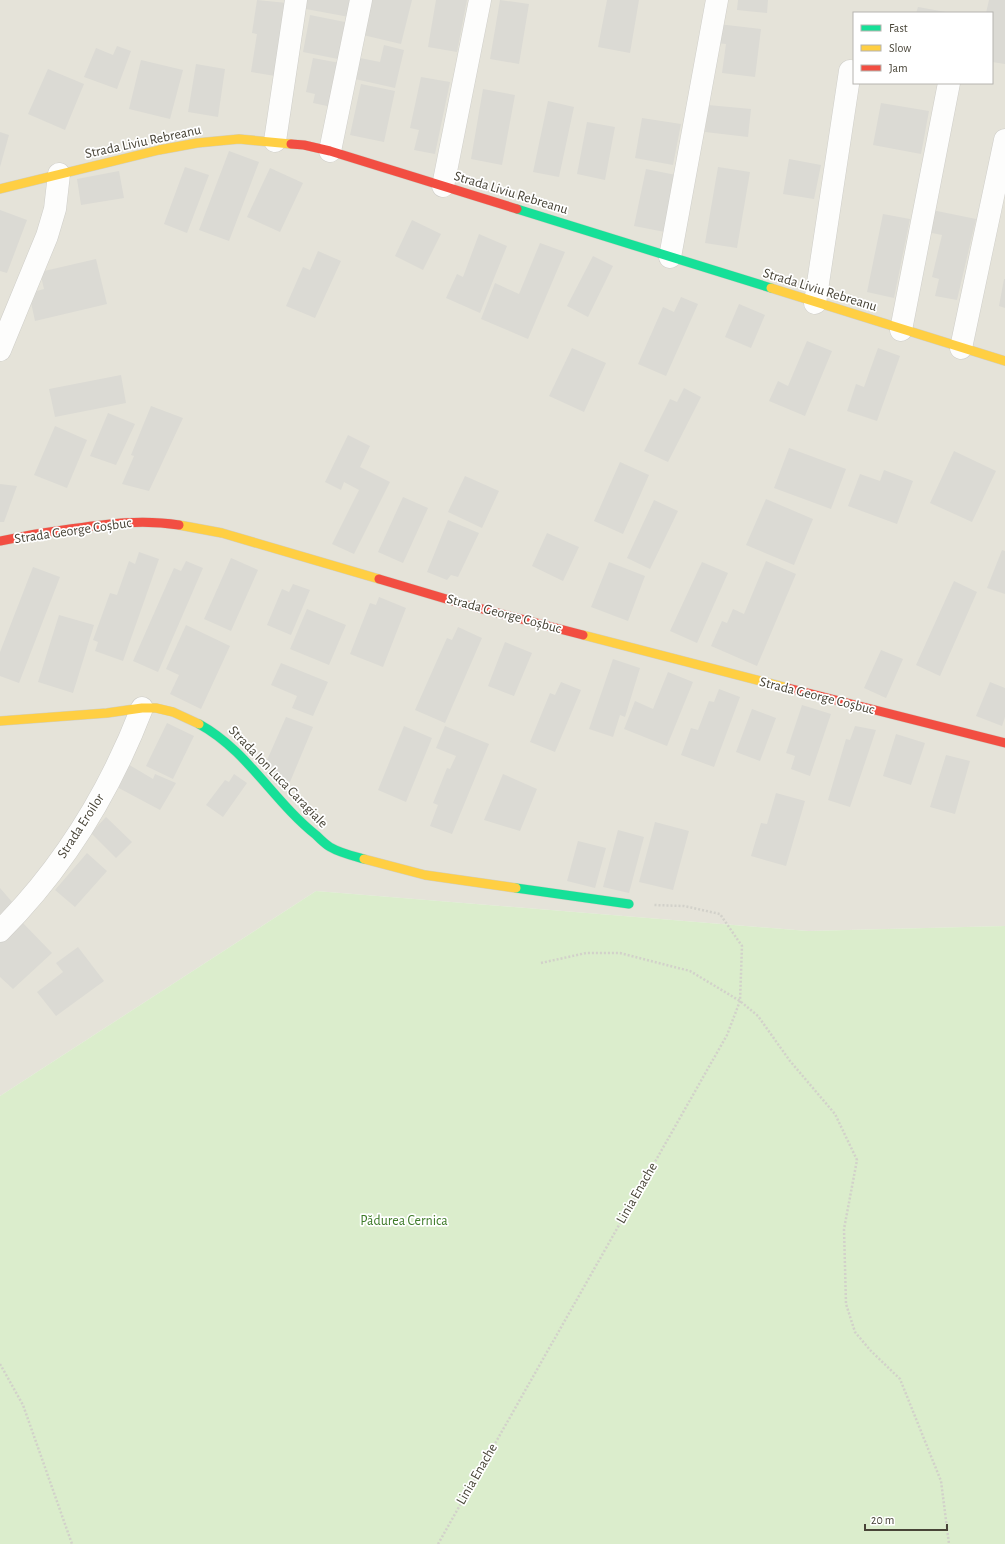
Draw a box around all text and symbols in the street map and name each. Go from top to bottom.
legend [853,12,993,84]
text: Fast [889,22,908,34]
text: Slow [889,42,911,54]
text: Jam [889,62,908,74]
street label: Strada Liviu Rebreanu [84,123,202,161]
street label: Strada Liviu Rebreanu [452,169,570,217]
street label: Strada Liviu Rebreanu [761,266,879,314]
street label: Strada George Coșbuc [14,516,133,547]
street label: Strada George Coșbuc [445,592,563,637]
street label: Strada George Coșbuc [758,675,877,718]
street label: Strada Ion Luca Caragiale [226,723,330,831]
street label: Strada Eroilor [55,791,107,861]
street label: Linia Enache [614,1160,660,1226]
park label: Pădurea Cernica [360,1214,448,1228]
street label: Linia Enache [454,1441,500,1507]
scale bar [865,1506,947,1532]
text: 20 m [871,1514,894,1526]

